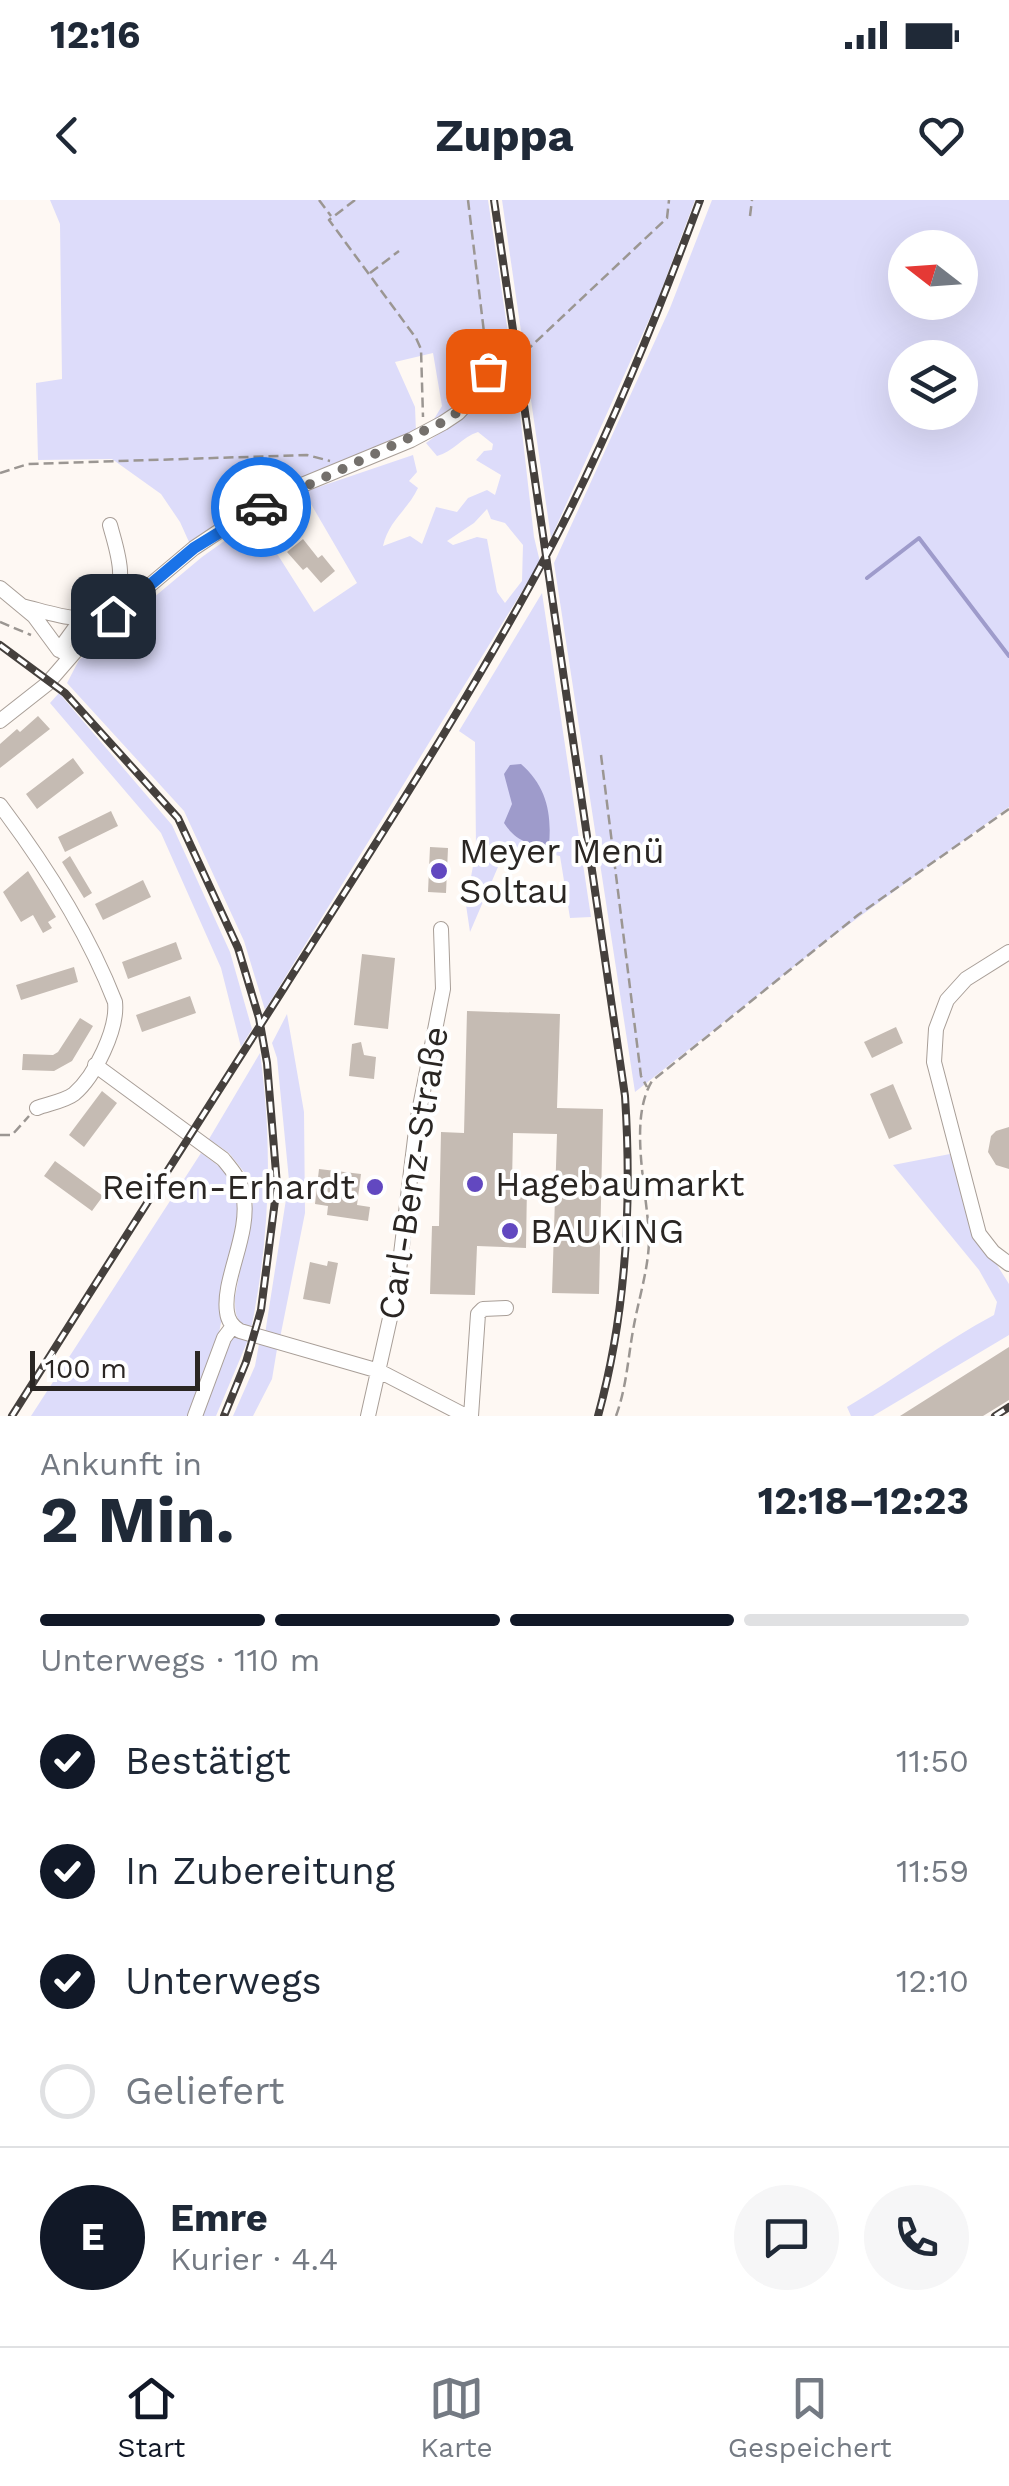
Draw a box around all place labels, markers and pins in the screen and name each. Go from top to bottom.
pin [446,329,531,414]
pin [71,574,156,659]
place label: Meyer Menü Soltau [459,830,665,912]
marker: Meyer Menü Soltau [428,860,450,882]
place label: Hagebaumarkt [495,1163,745,1205]
place label: Reifen-Erhardt [101,1166,355,1208]
marker: Hagebaumarkt [464,1173,486,1195]
marker: Reifen-Erhardt [364,1176,386,1198]
place label: BAUKING [530,1210,684,1252]
marker: BAUKING [499,1220,521,1242]

